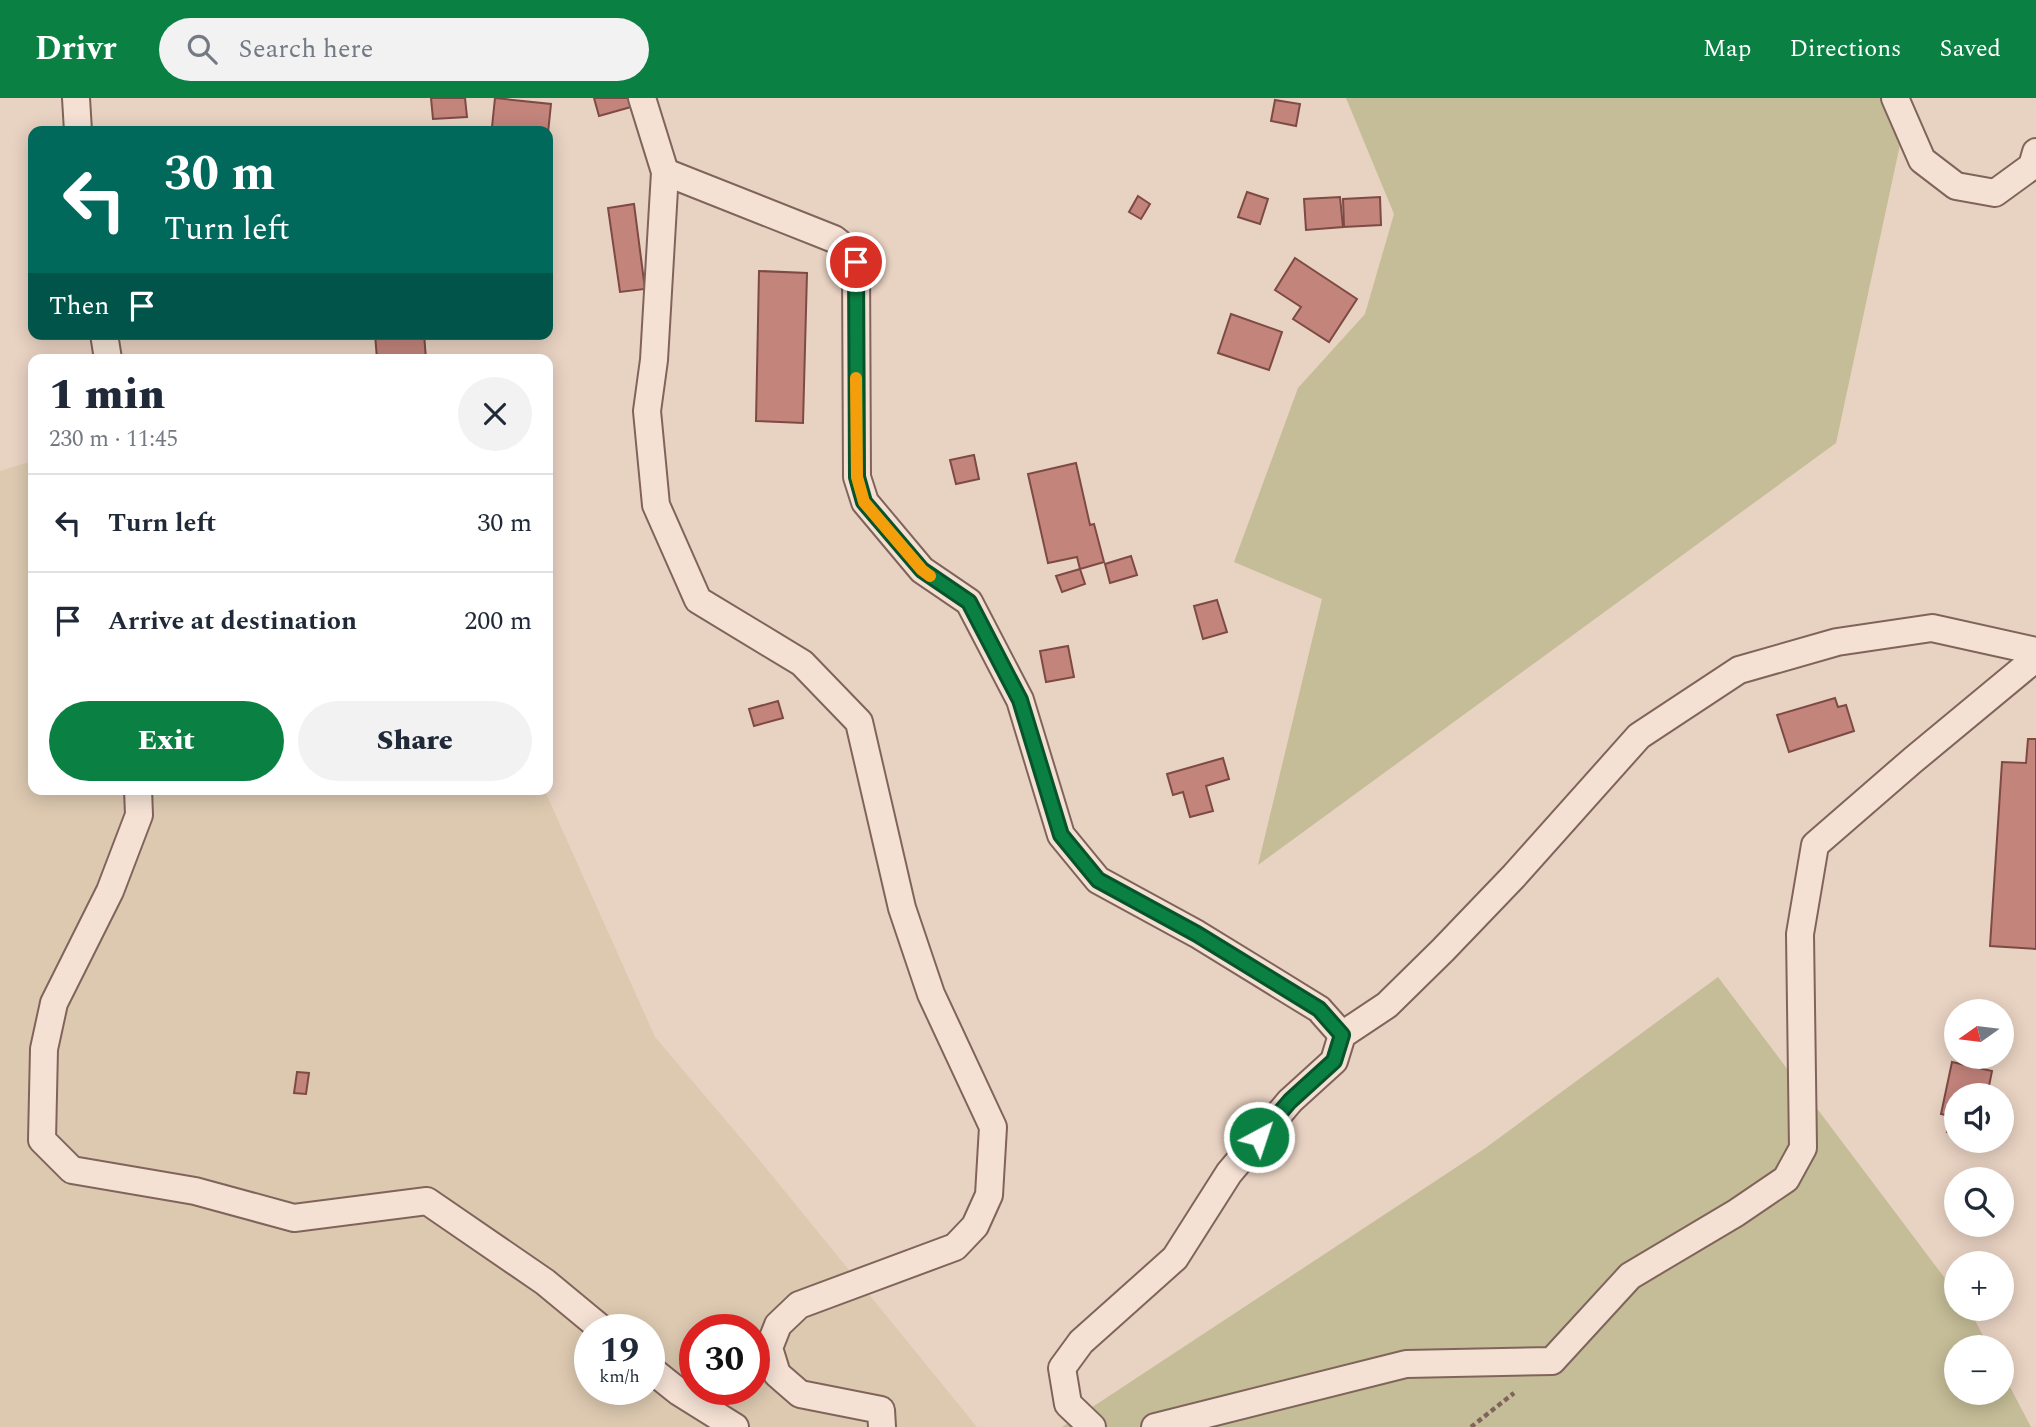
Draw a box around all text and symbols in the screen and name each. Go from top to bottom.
search box [159,18,649,81]
text: Drivr [35,24,117,74]
text: Search here [239,29,373,69]
icon: search [183,30,221,68]
text: Map [1703,31,1751,67]
text: Directions [1789,31,1901,67]
text: Saved [1939,31,2001,67]
text: 30 m [164,137,275,212]
icon: left [49,154,140,245]
text: Turn left [164,205,290,254]
pin [826,232,886,292]
icon: arrive [837,243,875,281]
text: Then [49,286,109,326]
icon: arrive [123,287,161,325]
text: 1 min [49,364,165,427]
button: close [458,377,532,451]
text: 230 m · 11:45 [49,422,178,457]
text: Turn left [108,503,216,543]
text: 30 m [477,503,532,543]
icon: left [49,504,87,542]
text: Arrive at destination [108,601,357,641]
text: 200 m [464,601,532,641]
icon: arrive [49,602,87,640]
button: Exit [49,701,284,781]
button: Share [298,701,532,781]
north arrow [1944,999,2014,1069]
map controls [1944,999,2014,1405]
button: sound [1944,1083,2014,1153]
position arrow [1222,1100,1296,1174]
button: search [1944,1167,2014,1237]
button: + [1944,1251,2014,1321]
speed limit sign: 30 [679,1314,770,1405]
text: 19 [600,1324,639,1377]
button: − [1944,1335,2014,1405]
text: km/h [599,1363,640,1390]

